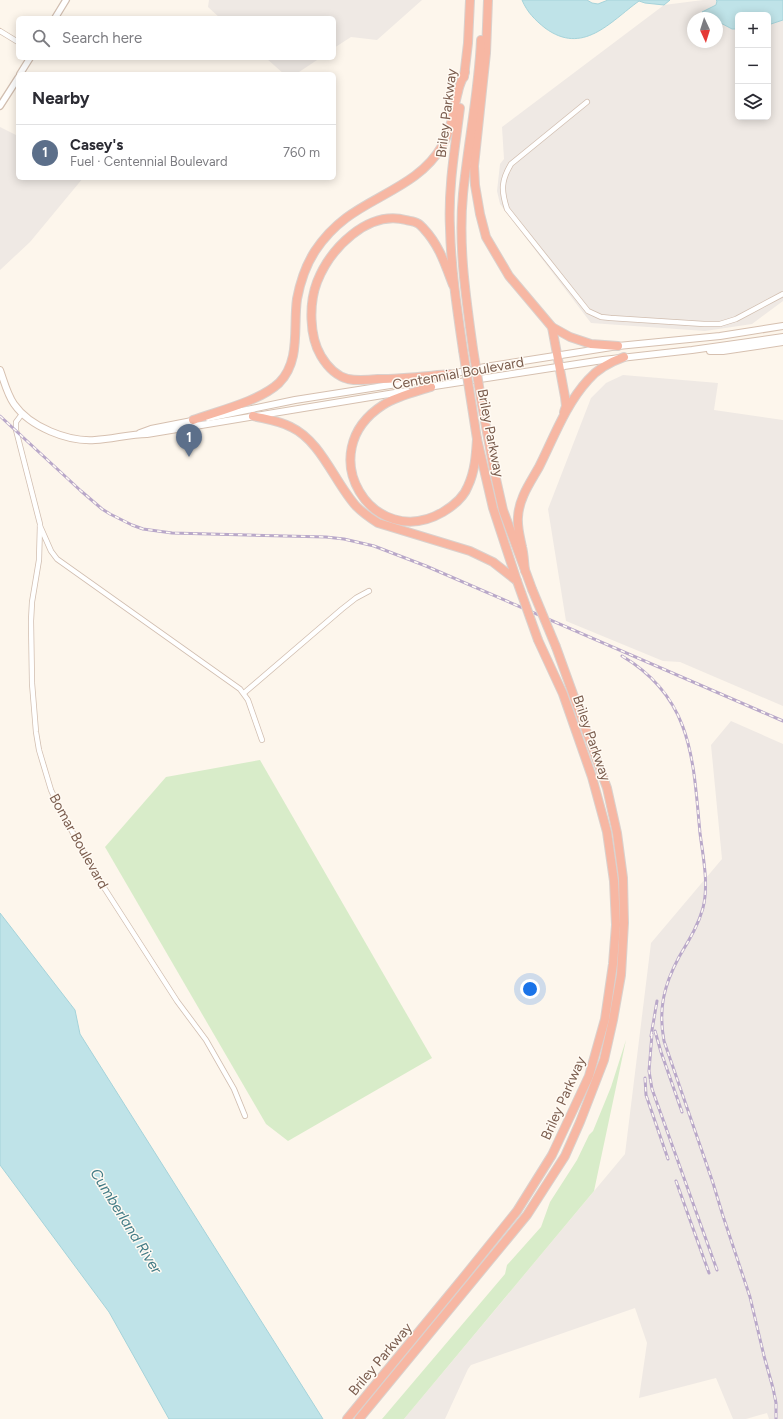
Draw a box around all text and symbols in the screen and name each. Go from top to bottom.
north arrow [687,12,723,48]
map controls [735,12,771,120]
button: + [735,12,771,48]
search box [16,16,336,60]
icon: search [30,27,52,49]
text: Search here [62,29,142,47]
button: − [735,48,771,84]
street label: Briley Parkway [433,67,460,159]
button: layers [735,84,771,120]
text: Nearby [32,88,90,108]
text: Casey's [70,136,123,154]
text: 1 [42,145,48,160]
text: 760 m [283,145,320,160]
text: Fuel · Centennial Boulevard [70,154,228,169]
street label: Centennial Boulevard [391,354,525,393]
street label: Briley Parkway [474,387,508,479]
pin: 1 [176,424,202,457]
street label: Briley Parkway [569,693,614,784]
street label: Bomar Boulevard [45,791,112,892]
your location [520,979,540,999]
street label: Briley Parkway [537,1053,590,1143]
water label: Cumberland River [86,1165,166,1278]
street label: Briley Parkway [345,1319,416,1399]

